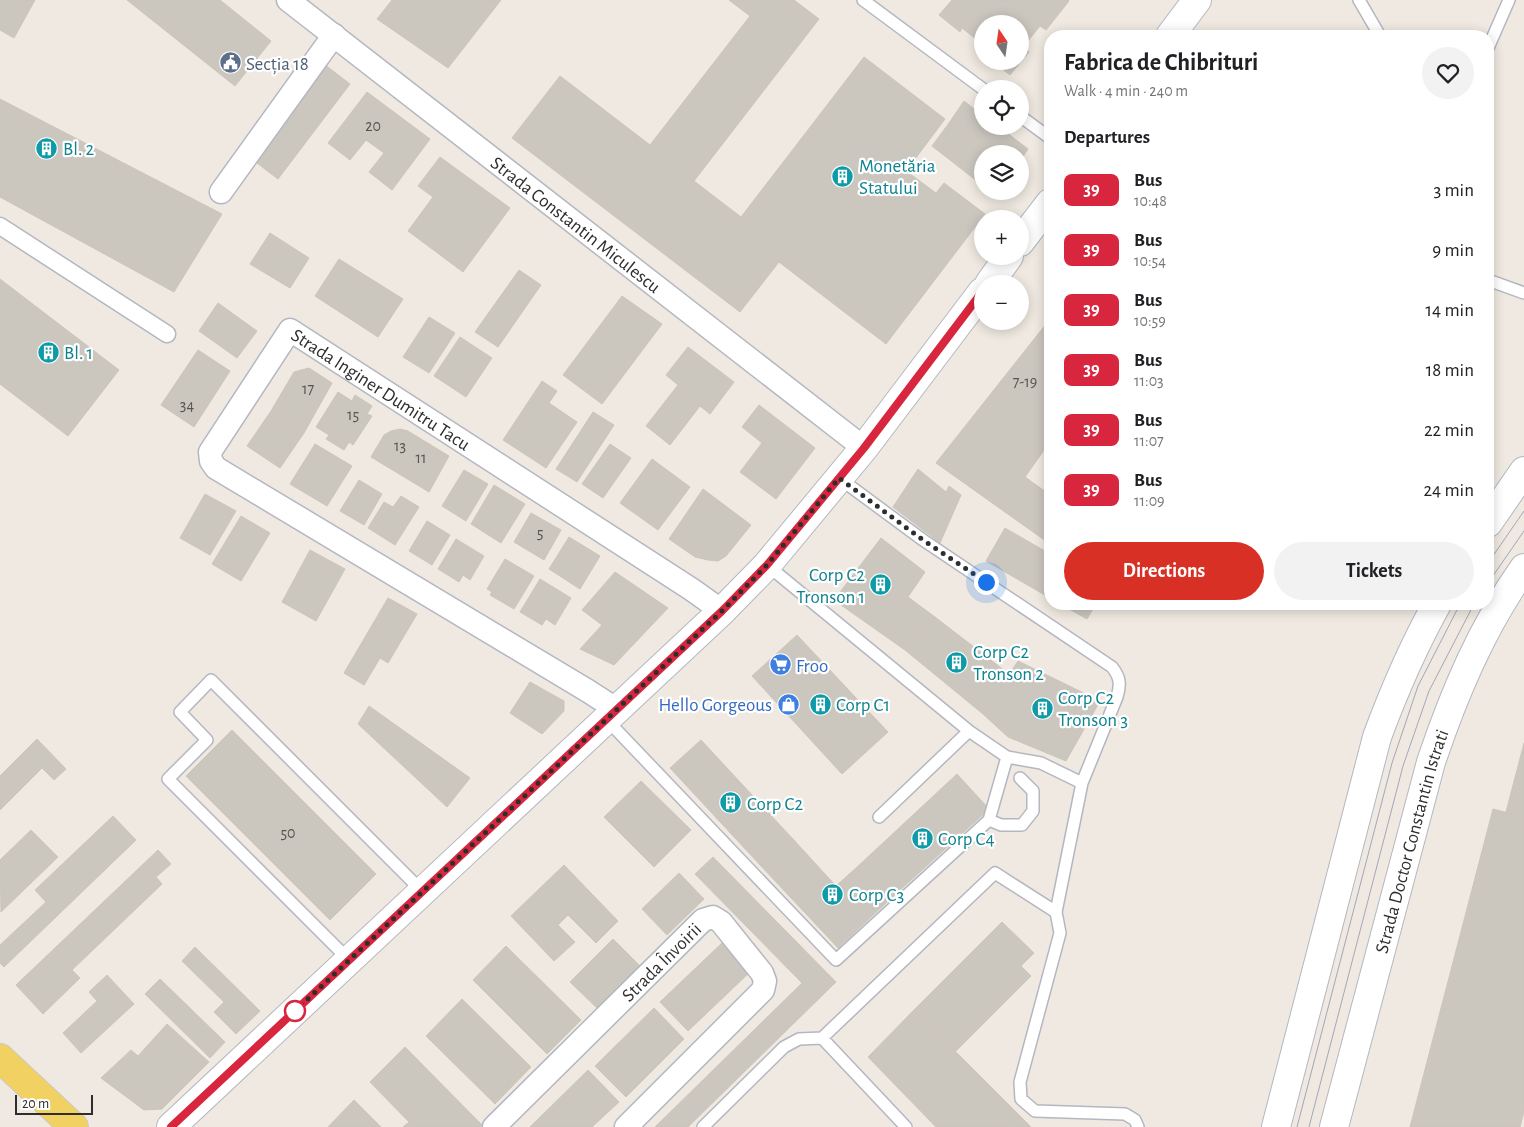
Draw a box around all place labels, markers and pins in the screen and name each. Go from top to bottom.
public building icon: Secția 18 [218,51,242,75]
place label: Secția 18 [246,55,309,75]
building icon: Bl. 2 [35,136,59,160]
place label: Bl. 2 [63,140,94,159]
place label: Monetăria Statului [859,157,936,198]
building icon: Monetăria Statului [831,164,855,188]
building icon: Bl. 1 [36,340,60,364]
place label: Bl. 1 [64,344,93,363]
place label: Corp C2 Tronson 1 [796,566,865,607]
building icon: Corp C2 Tronson 1 [869,573,893,597]
place label: Corp C2 Tronson 2 [973,643,1044,684]
building icon: Corp C2 Tronson 2 [945,650,969,674]
supermarket icon: Froo [768,653,792,677]
place label: Froo [796,657,828,676]
place label: Corp C2 Tronson 3 [1058,689,1128,730]
shop icon: Hello Gorgeous [776,692,800,716]
building icon: Corp C1 [808,692,832,716]
place label: Hello Gorgeous [658,696,772,715]
place label: Corp C1 [836,696,890,715]
building icon: Corp C2 Tronson 3 [1030,696,1054,720]
building icon: Corp C2 [719,791,743,815]
place label: Corp C2 [747,795,803,814]
building icon: Corp C4 [910,826,934,850]
place label: Corp C4 [938,830,995,849]
building icon: Corp C3 [821,882,845,906]
place label: Corp C3 [849,886,904,905]
unlabelled marker [284,1000,306,1022]

